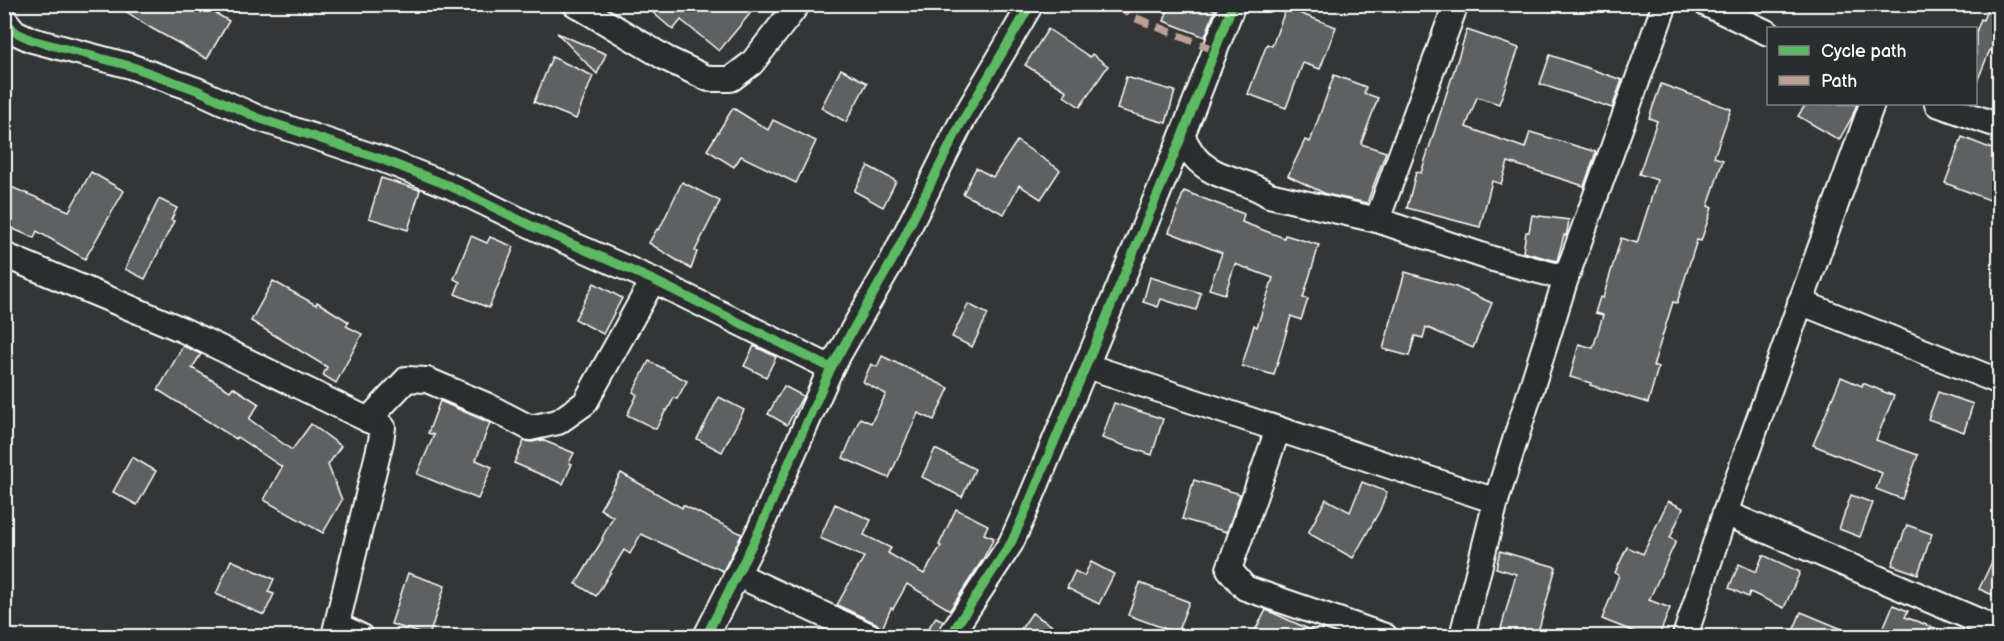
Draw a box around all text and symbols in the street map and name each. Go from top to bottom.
legend [1767,27,1977,105]
text: Cycle path [1821,41,1907,62]
text: Path [1821,71,1857,92]

